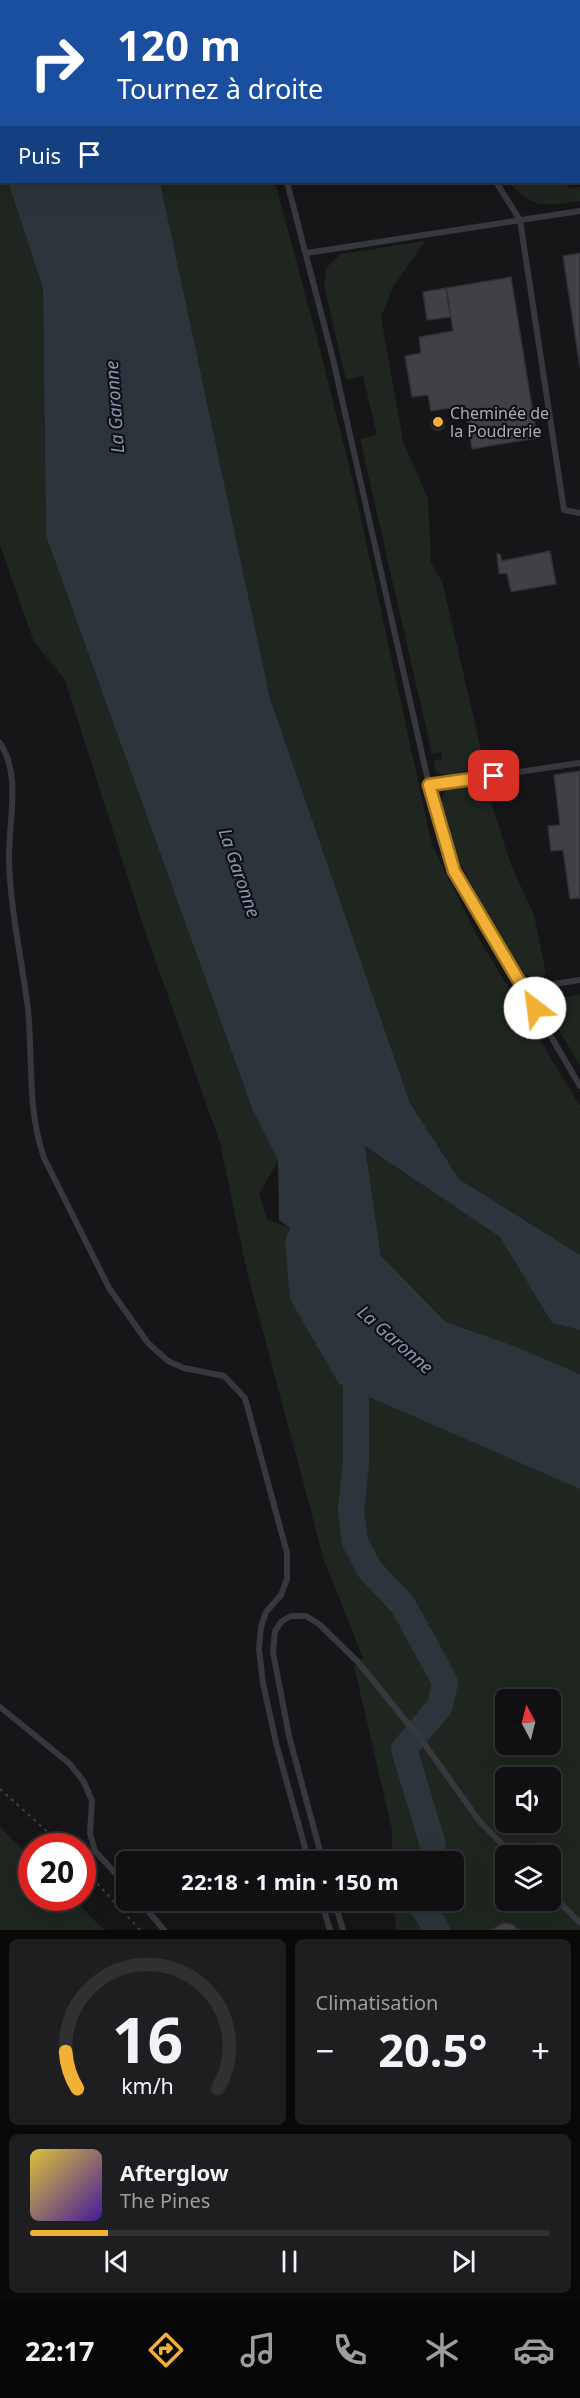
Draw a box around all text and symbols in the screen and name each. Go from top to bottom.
text: 120 m [117,16,241,73]
icon: right [18,24,96,102]
text: Tournez à droite [117,70,323,107]
icon: arrive [73,138,106,171]
text: Puis [18,140,61,170]
water label: La Garonne [99,360,129,454]
place label: Cheminée de la Poudrerie [450,402,549,442]
marker: Cheminée de la Poudrerie [431,415,445,429]
pin [468,750,519,801]
icon: arrive [477,759,510,792]
water label: La Garonne [214,825,266,920]
position arrow [503,976,567,1040]
water label: La Garonne [353,1300,439,1379]
north arrow [495,1689,561,1755]
map controls [495,1689,561,1911]
button: sound [495,1767,561,1833]
speed limit sign: 20 [18,1833,96,1911]
button: layers [495,1845,561,1911]
text: 22:18 · 1 min · 150 m [181,1866,399,1896]
text: Climatisation [316,1989,438,2016]
text: 16 [112,1996,183,2081]
text: 20.5° [378,2019,487,2080]
text: − [316,2028,334,2073]
text: + [531,2028,550,2073]
text: km/h [121,2071,174,2100]
text: Afterglow [120,2157,229,2187]
text: The Pines [120,2187,210,2214]
icon: previous [100,2245,133,2278]
icon: pause [273,2245,306,2278]
icon: next [447,2245,480,2278]
icon: directions [145,2329,187,2371]
icon: music [237,2329,279,2371]
icon: phone [329,2329,371,2371]
icon: climate [421,2329,463,2371]
icon: car [513,2329,555,2371]
text: 22:17 [25,2332,94,2369]

